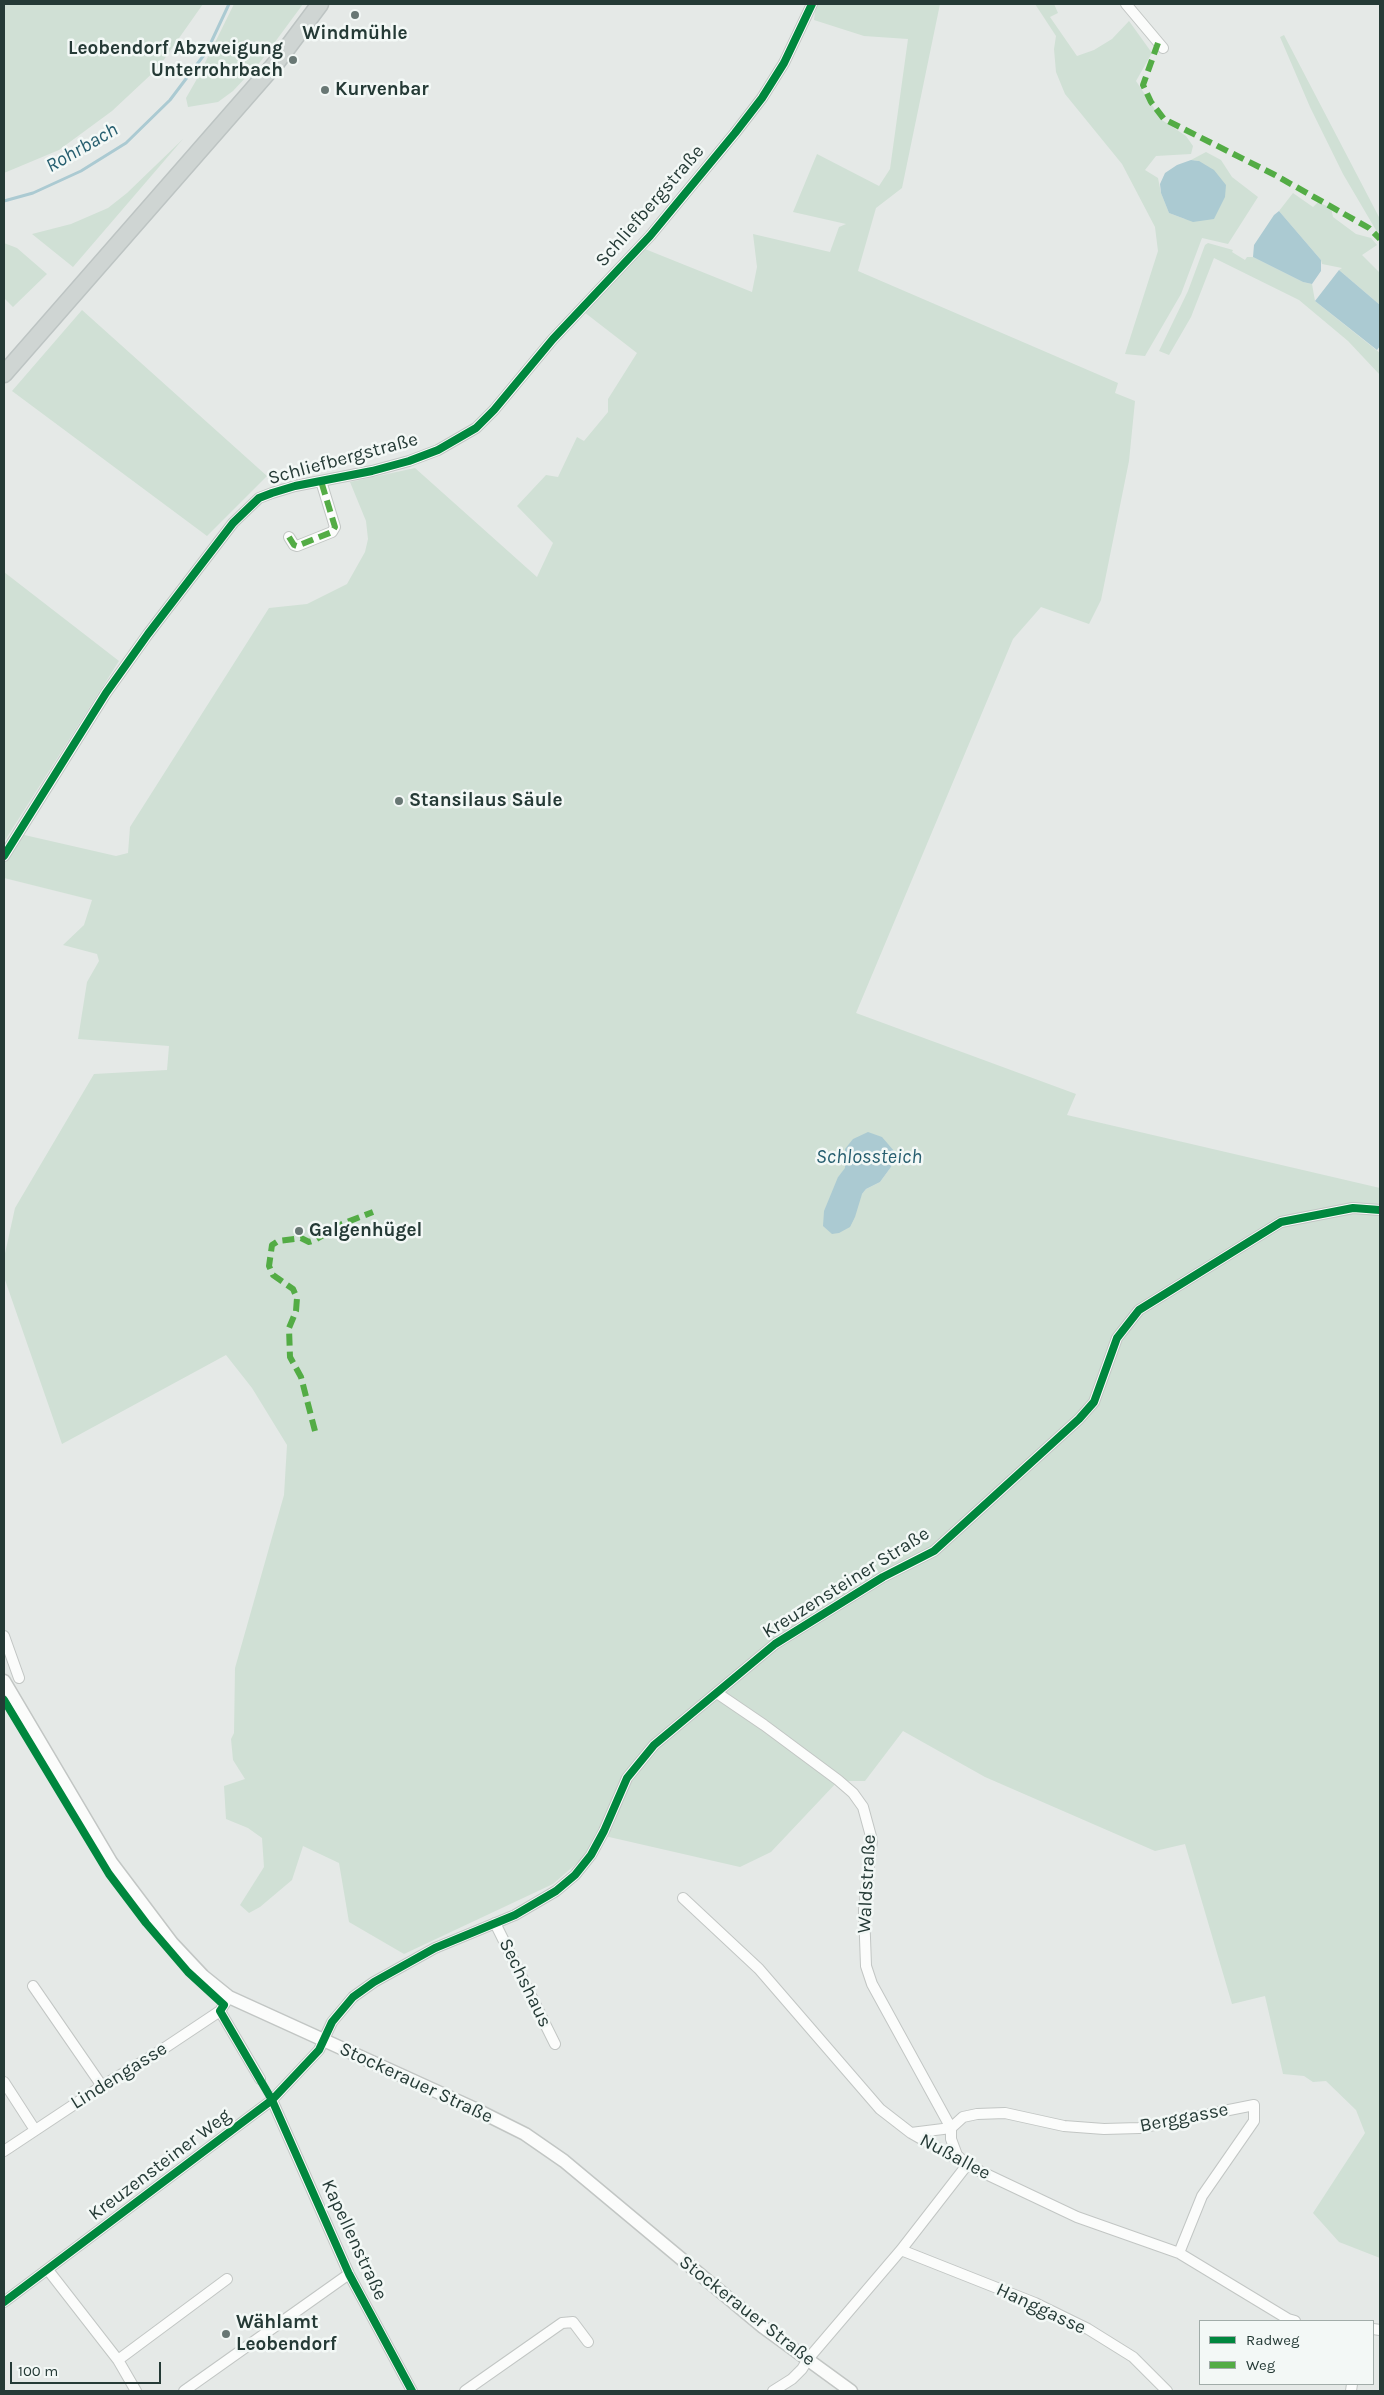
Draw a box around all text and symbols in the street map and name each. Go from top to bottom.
marker: Windmühle [349,9,361,21]
place label: Windmühle [302,23,408,45]
place label: Leobendorf Abzweigung Unterrohrbach [68,38,283,82]
marker: Leobendorf Abzweigung Unterrohrbach [287,54,299,66]
place label: Kurvenbar [335,79,429,101]
marker: Kurvenbar [319,84,331,96]
water label: Rohrbach [42,118,122,178]
street label: Schliefbergstraße [591,140,709,272]
street label: Schliefbergstraße [266,428,420,490]
place label: Stansilaus Säule [409,790,562,812]
marker: Stansilaus Säule [393,795,405,807]
water label: Schlossteich [816,1145,922,1169]
place label: Galgenhügel [309,1220,422,1242]
marker: Galgenhügel [293,1225,305,1237]
street label: Kreuzensteiner Straße [758,1522,934,1644]
street label: Waldstraße [853,1834,881,1934]
street label: Sechshaus [494,1935,556,2031]
street label: Lindengasse [67,2037,171,2115]
street label: Stockerauer Straße [336,2037,496,2129]
street label: Berggasse [1138,2098,1230,2138]
street label: Kreuzensteiner Weg [84,2104,236,2226]
street label: Nußallee [916,2129,994,2185]
street label: Kapellenstraße [316,2176,392,2304]
street label: Stockerauer Straße [674,2251,820,2371]
street label: Hanggasse [993,2278,1089,2340]
place label: Wählamt Leobendorf [236,2312,337,2356]
legend [1199,2320,1374,2385]
marker: Wählamt Leobendorf [220,2328,232,2340]
text: Radweg [1246,2331,1299,2349]
scale bar [12,2352,164,2384]
text: Weg [1246,2356,1275,2374]
text: 100 m [18,2362,58,2380]

